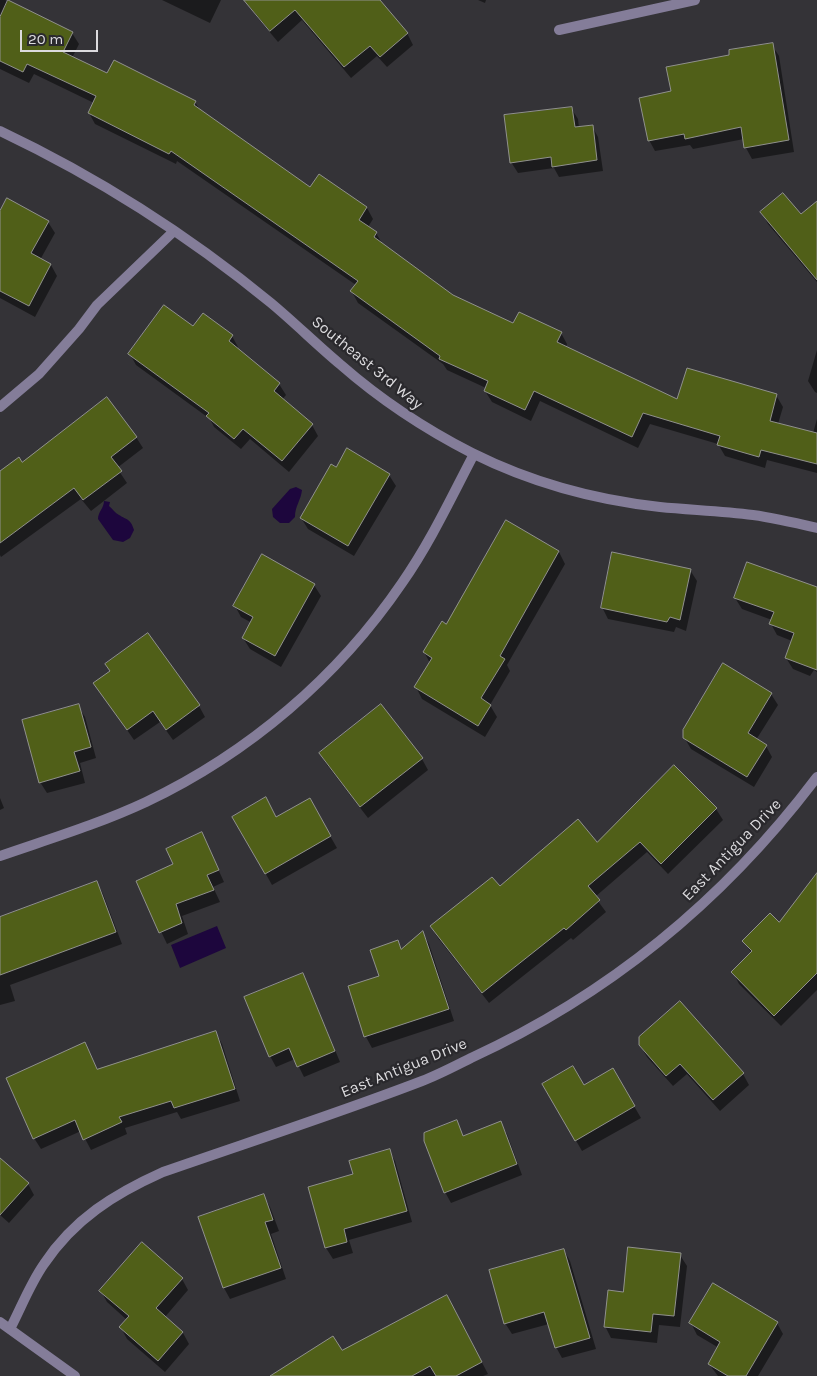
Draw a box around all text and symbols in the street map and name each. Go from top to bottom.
scale bar [22,20,100,52]
text: 20 m [28,30,63,48]
street label: Southeast 3rd Way [307,312,427,414]
street label: East Antigua Drive [678,795,786,905]
street label: East Antigua Drive [338,1034,470,1102]

